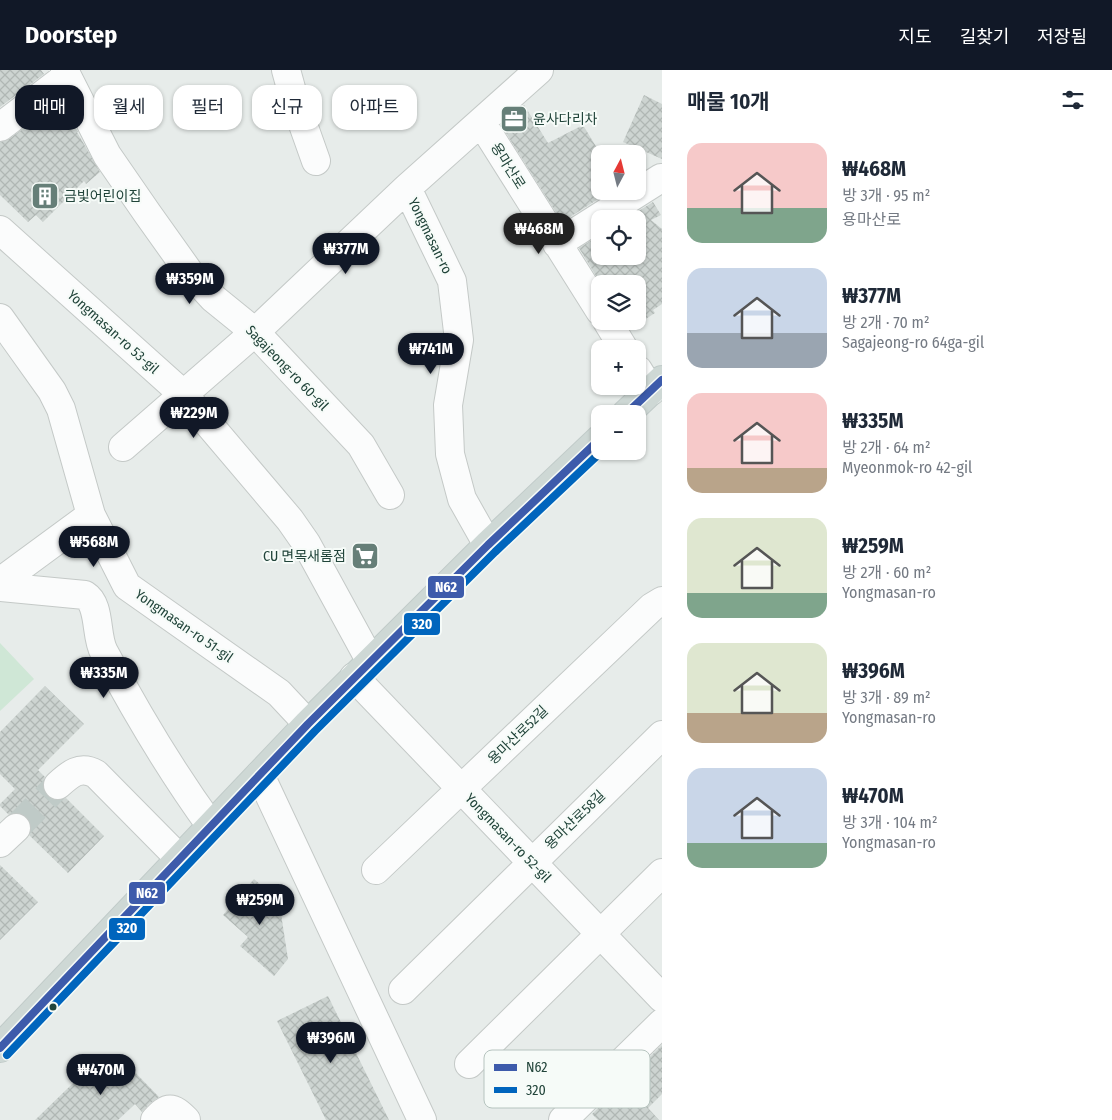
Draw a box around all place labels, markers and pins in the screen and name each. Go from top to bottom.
office icon: 윤사다리차 [499,104,529,134]
place label: 윤사다리차 [533,111,598,128]
building icon: 금빛어린이집 [30,181,60,211]
place label: 금빛어린이집 [64,188,141,205]
pin: ₩468M [504,212,574,255]
pin: ₩377M [311,232,381,275]
pin: ₩359M [155,262,225,305]
pin: ₩741M [396,332,466,375]
pin: ₩229M [159,396,229,439]
pin: ₩568M [59,526,129,568]
supermarket icon: CU 면목새롬점 [350,541,380,571]
place label: CU 면목새롬점 [263,548,346,565]
pin: ₩335M [69,656,139,699]
pin: ₩259M [225,884,295,926]
unlabelled marker [48,1002,58,1012]
pin: ₩396M [296,1022,366,1064]
pin: ₩470M [66,1054,136,1096]

